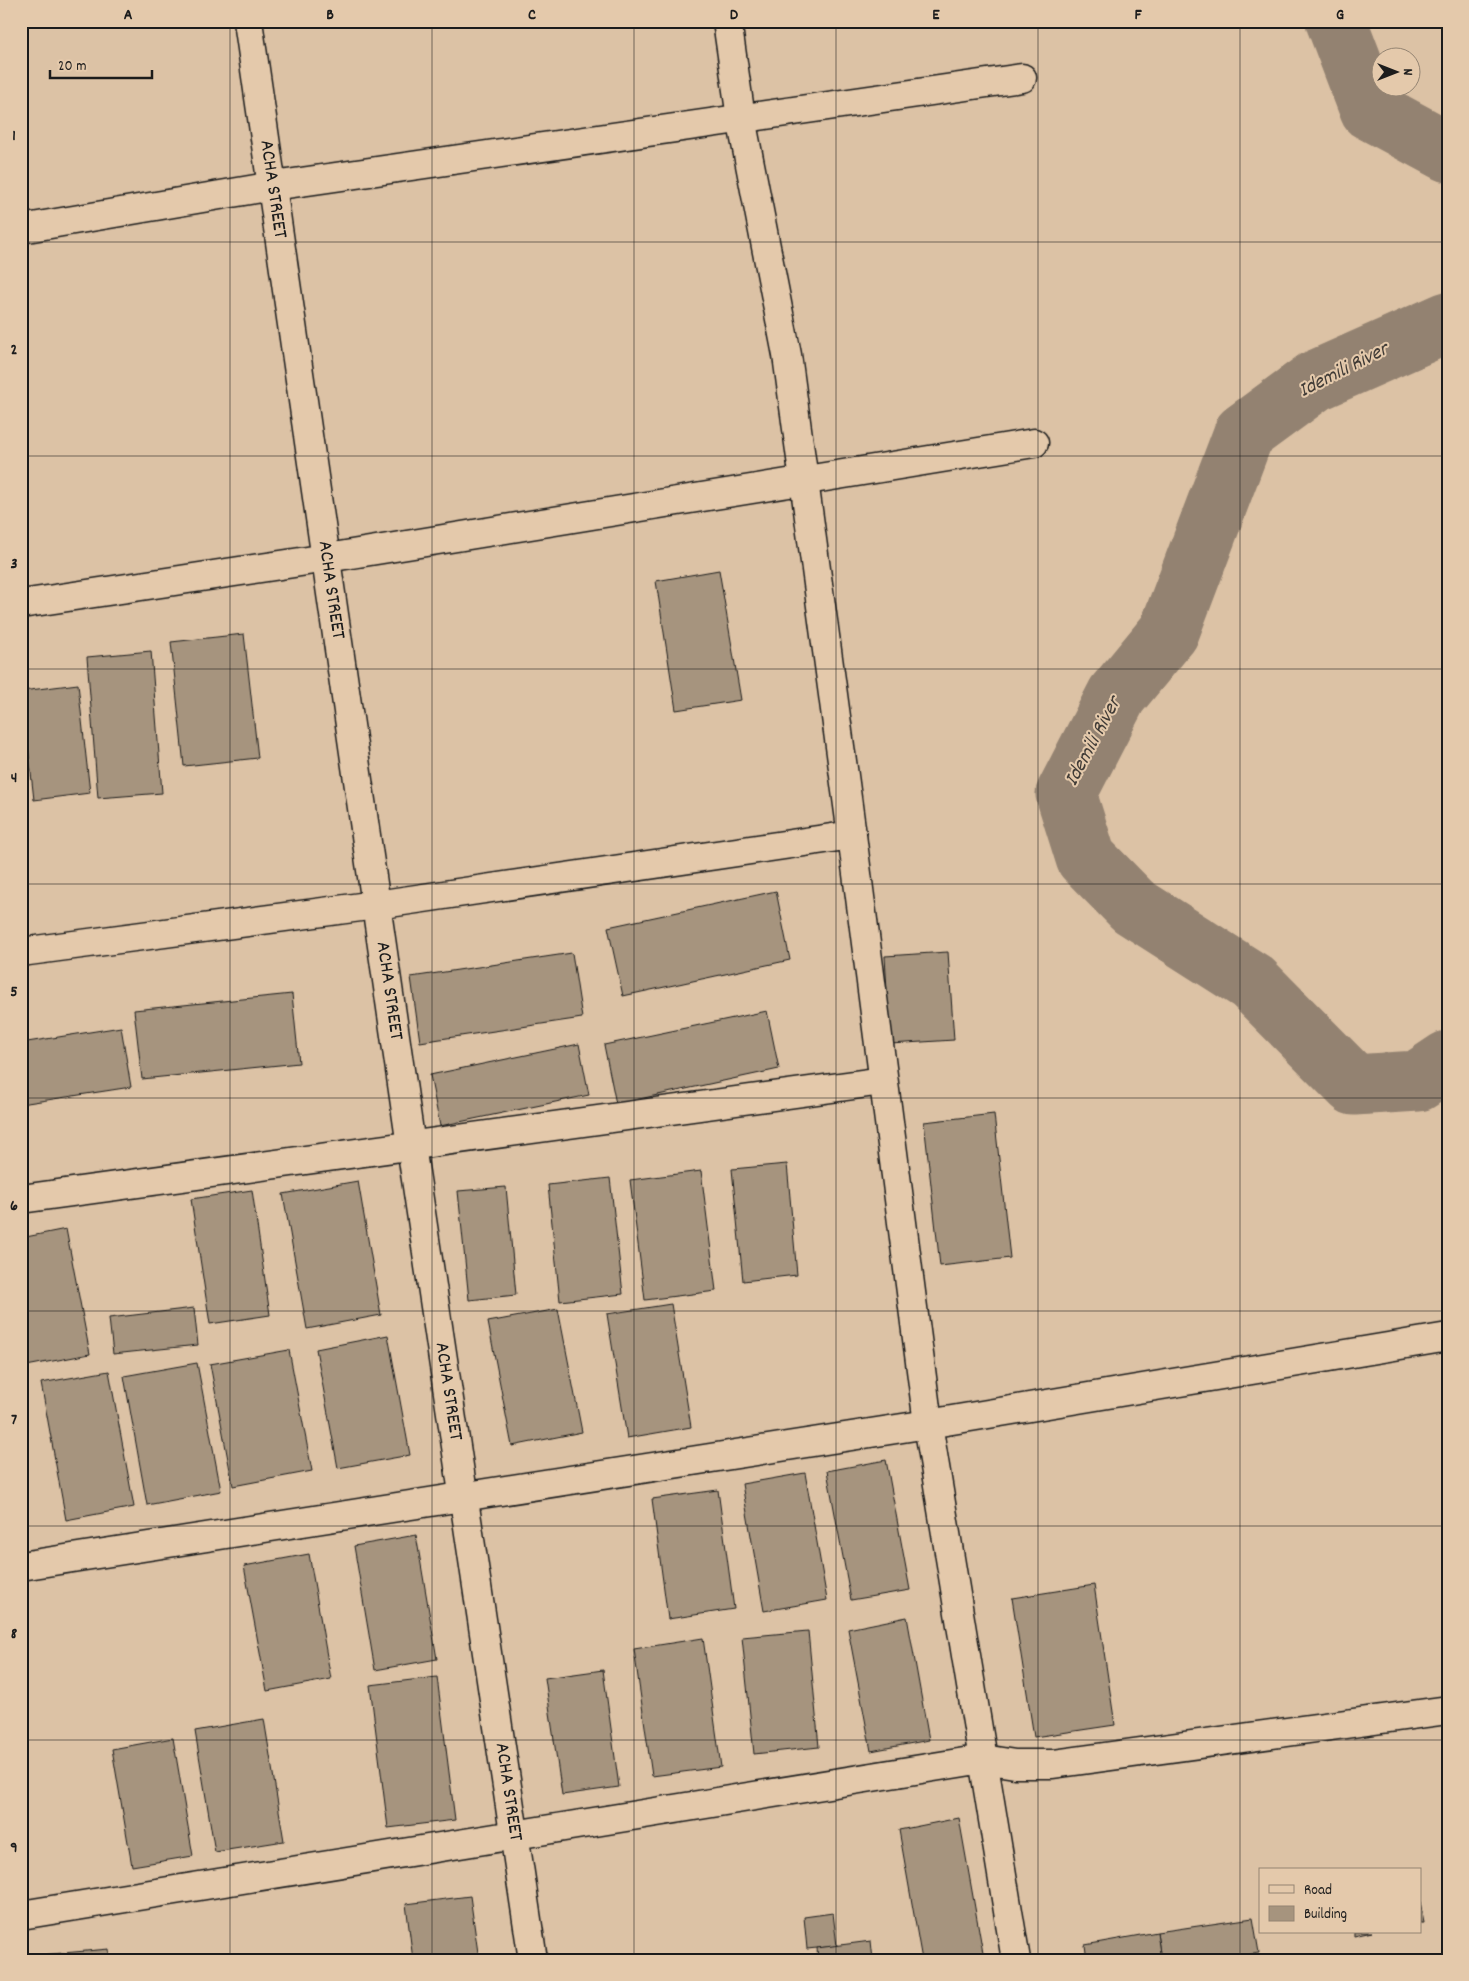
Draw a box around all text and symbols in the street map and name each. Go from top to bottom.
text: A [124,4,133,27]
text: B [326,4,334,27]
text: C [528,4,536,27]
text: D [730,4,739,27]
text: E [932,4,940,27]
text: F [1134,4,1142,27]
text: G [1336,4,1344,27]
scale bar [50,48,152,80]
north arrow [1372,48,1422,98]
text: 20 m [58,56,86,78]
text: N [1397,69,1417,76]
text: 1 [12,125,16,148]
street label: ACHA STREET [251,138,293,240]
water label: Idemili River [1294,335,1396,406]
text: 2 [11,339,18,362]
street label: ACHA STREET [309,539,351,641]
text: 3 [10,553,18,576]
water label: Idemili River [1058,690,1131,792]
text: 4 [11,767,17,790]
street label: ACHA STREET [368,940,410,1042]
text: 5 [10,981,18,1004]
text: 6 [10,1195,18,1218]
street label: ACHA STREET [427,1340,469,1443]
text: 7 [11,1409,17,1432]
text: 8 [11,1623,18,1646]
street label: ACHA STREET [487,1741,529,1843]
text: 9 [10,1837,18,1860]
legend [1259,1868,1422,1934]
text: Road [1304,1880,1332,1902]
text: Building [1304,1904,1347,1926]

